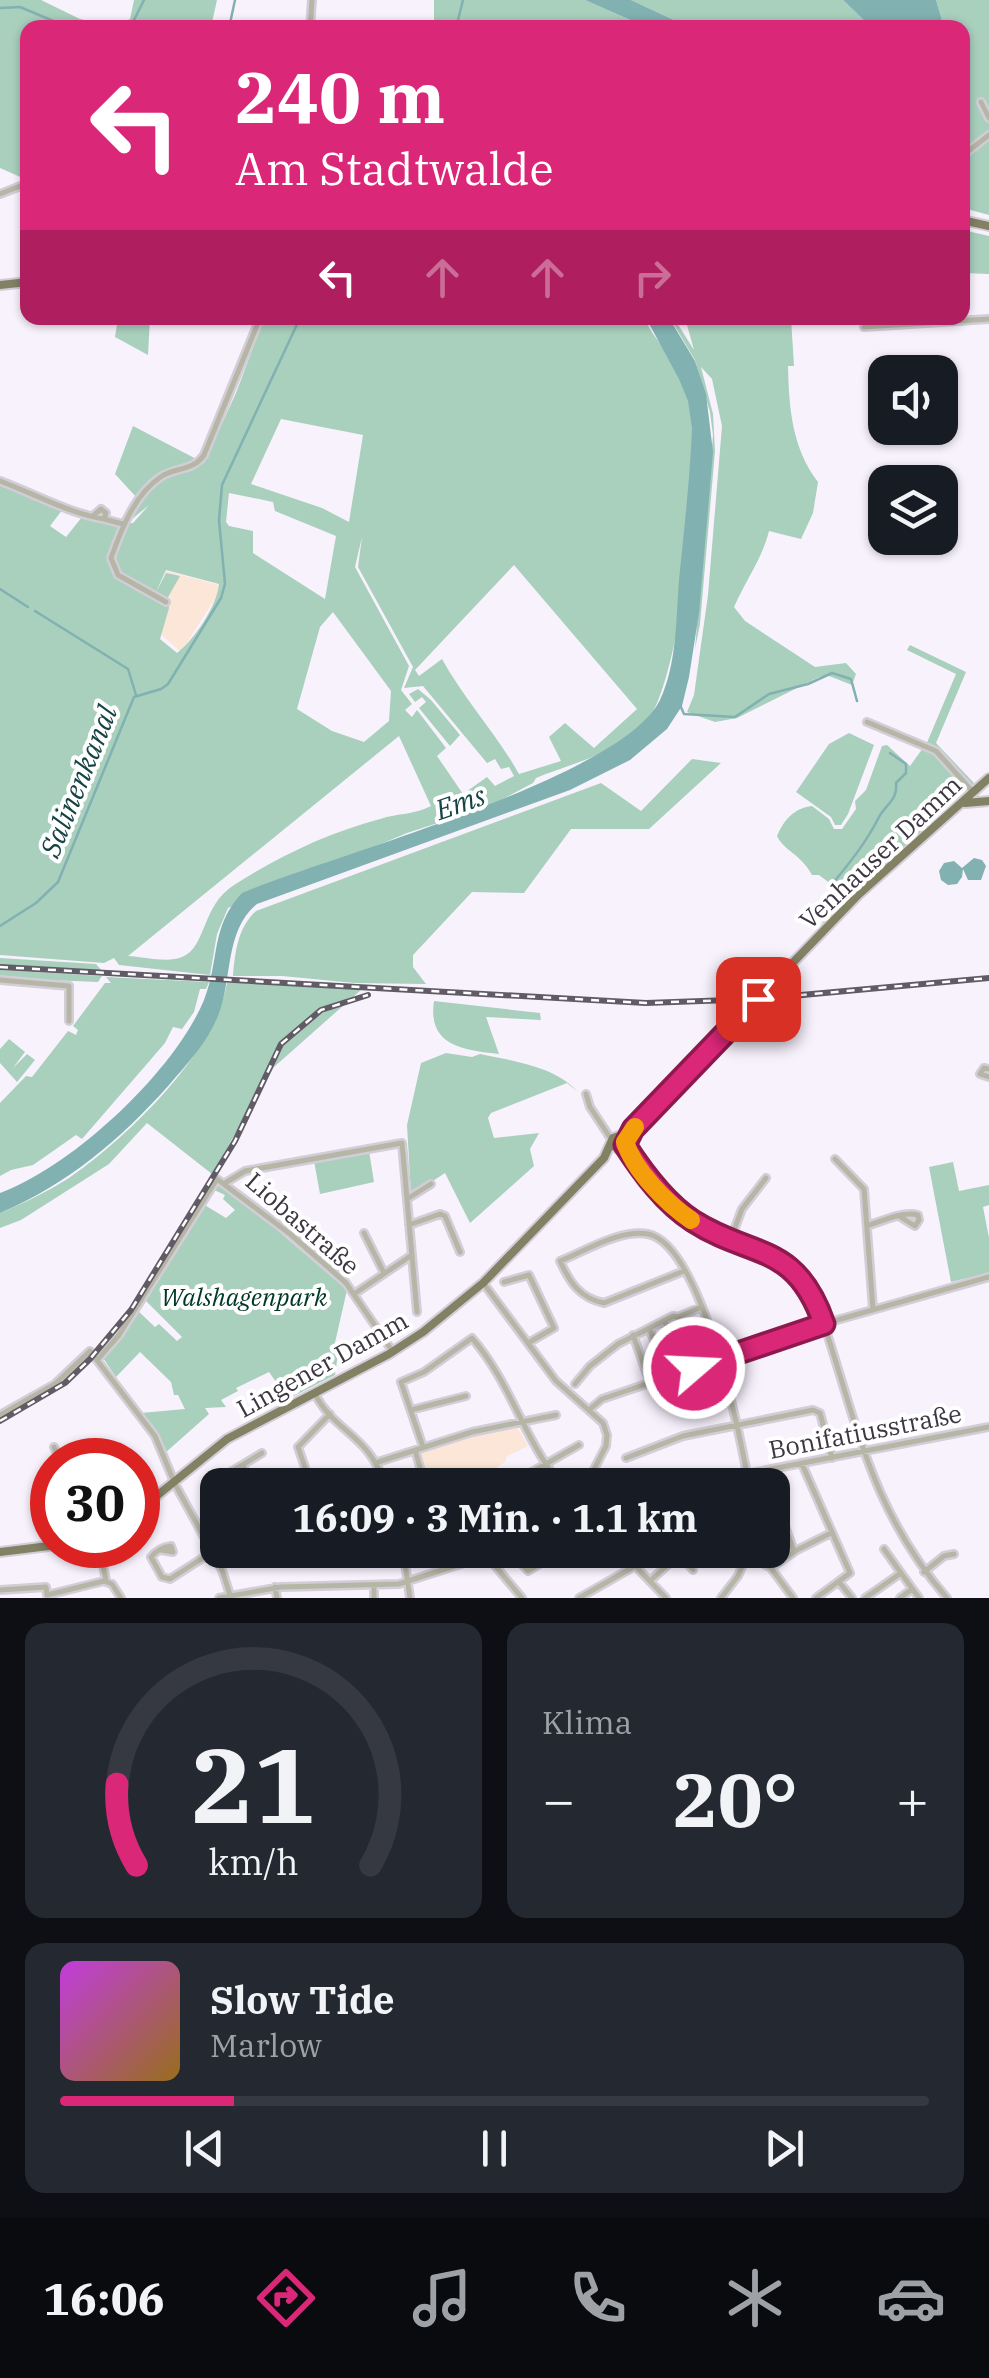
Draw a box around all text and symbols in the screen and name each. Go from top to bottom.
text: 240 m [235,51,445,142]
icon: left [70,60,200,190]
text: Am Stadtwalde [235,139,554,197]
icon: left [310,250,365,305]
icon: ahead [415,250,470,305]
icon: ahead [520,250,575,305]
icon: right [625,250,680,305]
map controls [868,355,958,555]
button: sound [868,355,958,445]
button: layers [868,465,958,555]
water label: Salinenkanal [30,699,126,863]
street label: Venhauser Damm [792,768,968,936]
water label: Ems [429,776,491,828]
pin [716,957,801,1042]
icon: arrive [731,972,786,1027]
street label: Liobastraße [239,1164,367,1282]
park label: Walshagenpark [161,1280,328,1313]
street label: Lingener Damm [231,1303,413,1425]
position arrow [642,1316,746,1420]
street label: Bonifatiusstraße [766,1396,964,1466]
speed limit sign: 30 [30,1438,160,1568]
text: 16:09 · 3 Min. · 1.1 km [292,1493,698,1542]
text: Klima [542,1701,632,1743]
text: 21 [191,1716,316,1852]
text: 20° [673,1750,798,1848]
text: − [542,1764,575,1835]
text: + [896,1764,929,1835]
text: km/h [208,1838,299,1885]
text: Slow Tide [210,1975,395,2024]
text: Marlow [210,2024,322,2066]
icon: previous [177,2121,232,2176]
icon: pause [467,2121,522,2176]
icon: next [757,2121,812,2176]
icon: directions [251,2263,321,2333]
icon: music [407,2263,477,2333]
icon: phone [563,2263,633,2333]
icon: climate [720,2263,790,2333]
icon: car [876,2263,946,2333]
text: 16:06 [43,2269,165,2327]

